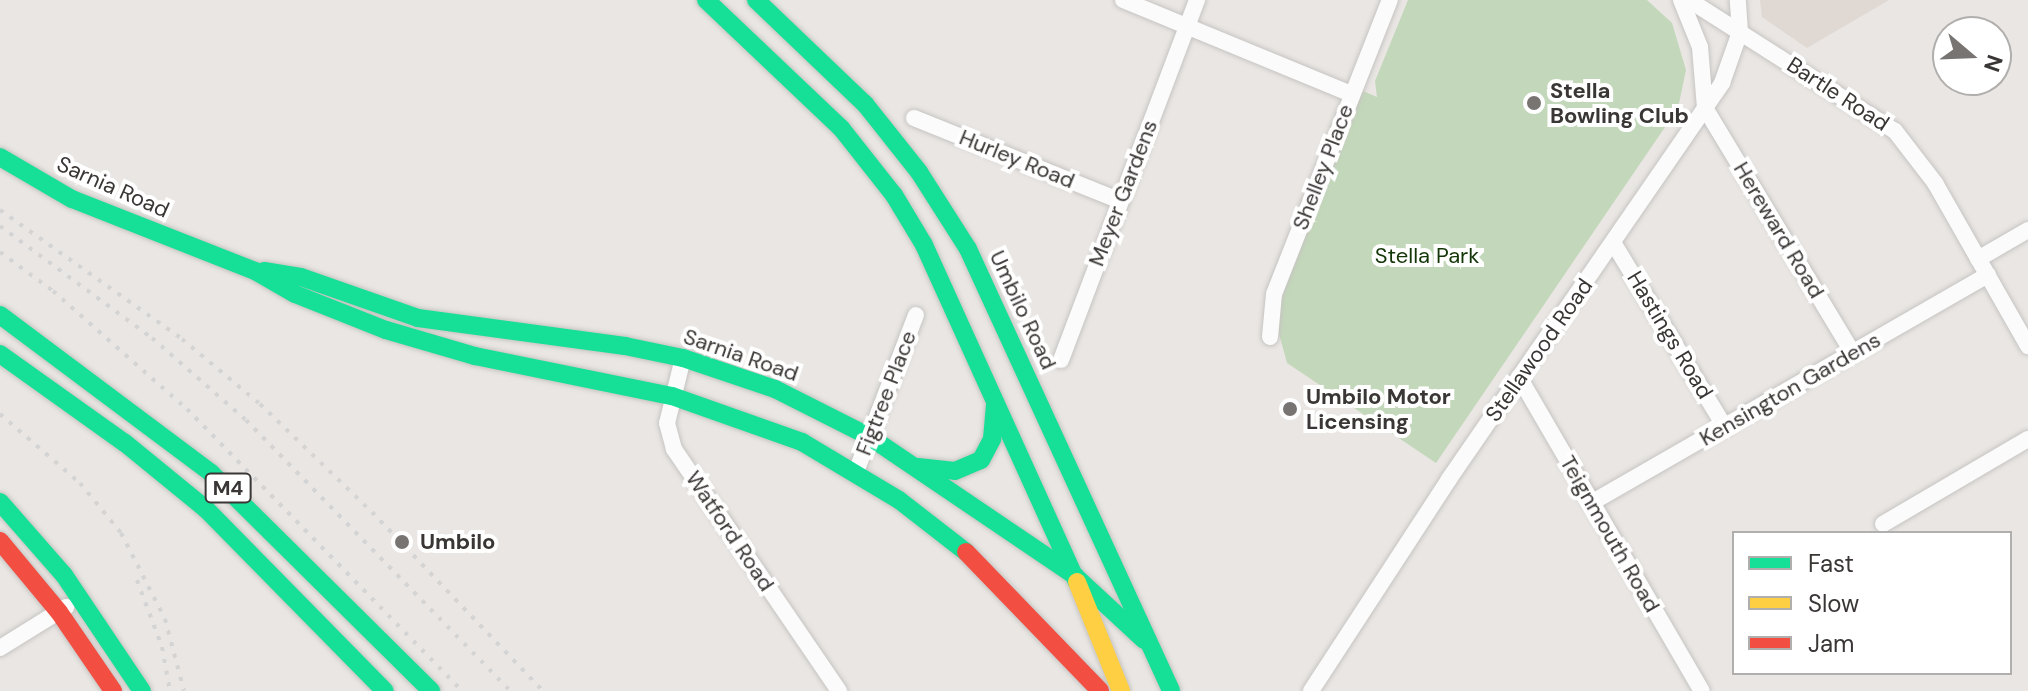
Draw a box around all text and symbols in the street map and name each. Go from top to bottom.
north arrow [1932,16,2012,96]
street label: Bartle Road [1782,51,1894,137]
text: N [1977,51,2010,76]
place label: Stella Bowling Club [1550,77,1689,128]
marker: Stella Bowling Club [1525,94,1543,112]
street label: Shelley Place [1287,100,1359,234]
street label: Meyer Gardens [1083,116,1163,270]
street label: Hurley Road [956,124,1078,194]
street label: Sarnia Road [53,151,173,223]
street label: Hereward Road [1728,157,1830,303]
park label: Stella Park [1375,243,1479,269]
street label: Umbilo Road [984,246,1062,374]
street label: Hastings Road [1621,266,1719,404]
street label: Stellawood Road [1480,273,1598,427]
street label: Sarnia Road [680,323,802,387]
street label: Kensington Gardens [1695,326,1885,452]
street label: Figtree Place [850,327,922,459]
place label: Umbilo Motor Licensing [1306,383,1451,434]
marker: Umbilo Motor Licensing [1281,400,1299,418]
street label: Teignmouth Road [1554,451,1666,617]
street label: Watford Road [680,466,780,596]
road number: M4 [204,472,252,504]
place label: Umbilo [420,529,496,555]
marker: Umbilo [391,531,413,553]
legend [1732,531,2012,675]
text: Fast [1808,548,1854,579]
text: Slow [1808,588,1859,619]
text: Jam [1808,628,1854,659]

